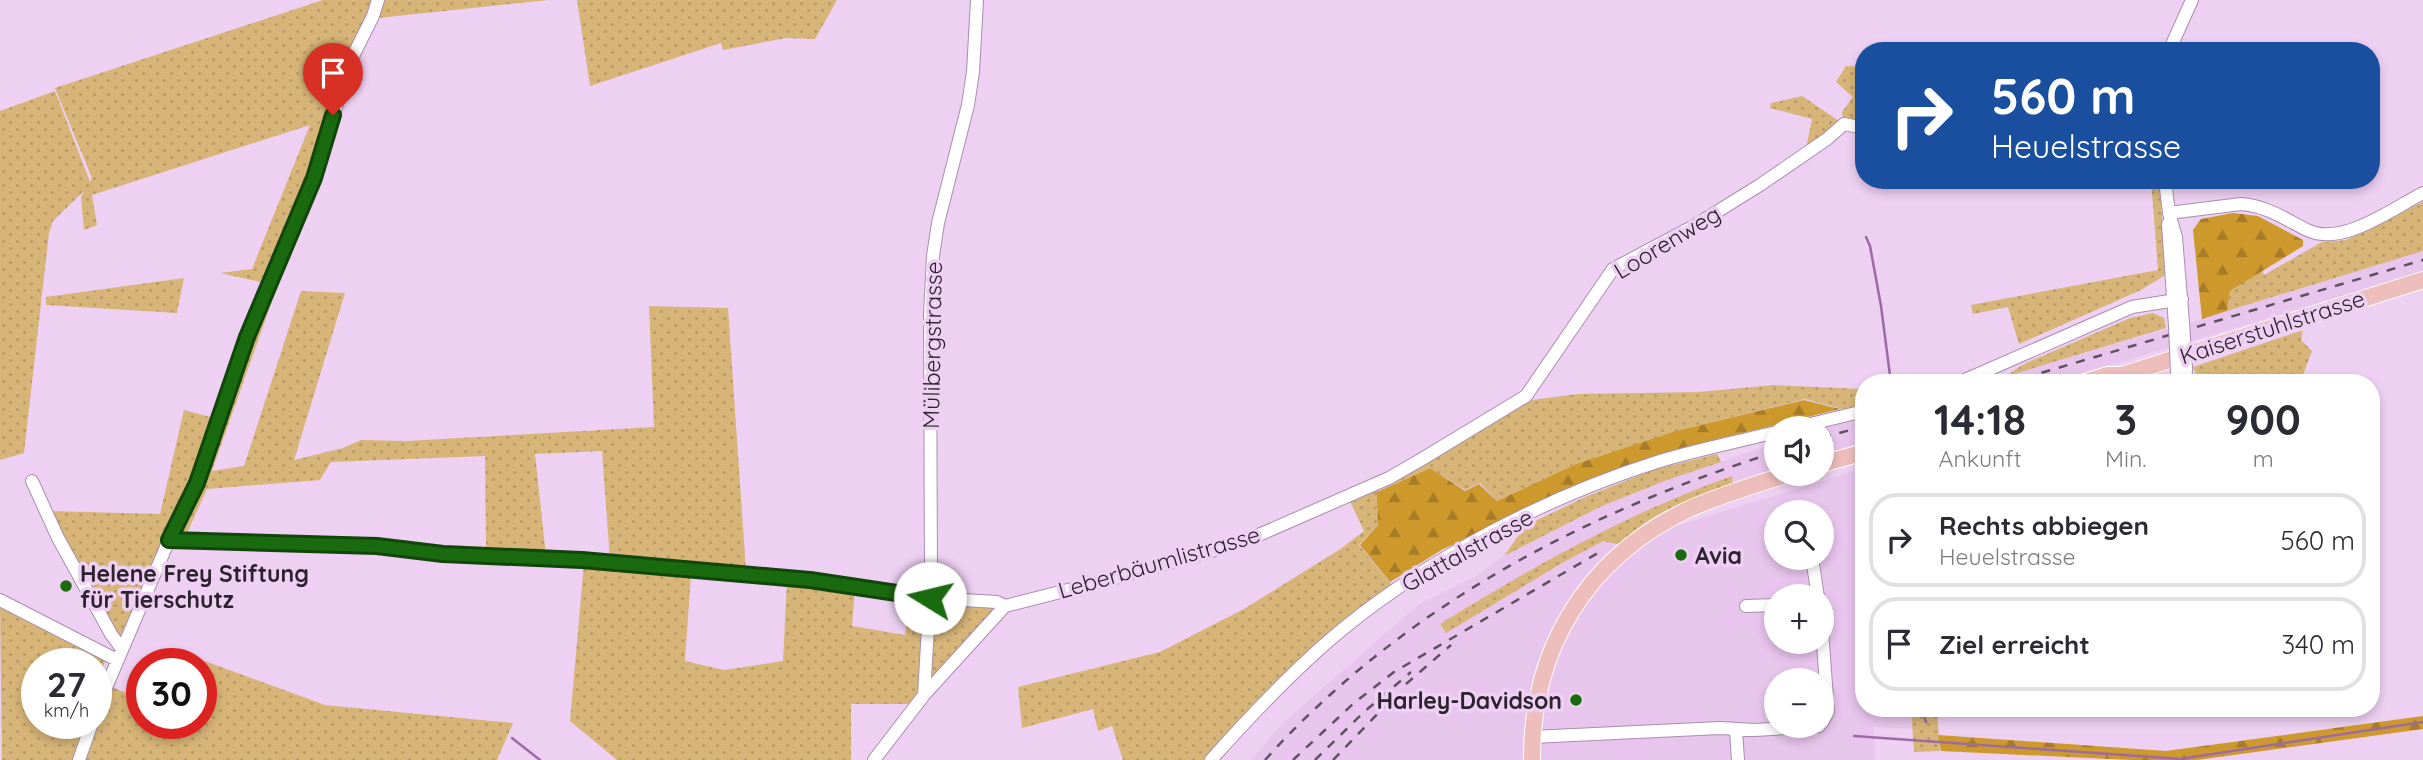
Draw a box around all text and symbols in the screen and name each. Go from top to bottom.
pin [303,43,363,115]
icon: arrive [314,54,352,92]
text: 560 m [1991,65,2135,126]
icon: right [1876,70,1967,161]
text: Heuelstrasse [1991,126,2181,166]
street label: Loorenweg [1608,199,1726,285]
street label: Mülibergstrasse [916,261,948,429]
street label: Kaiserstuhlstrasse [2176,283,2368,371]
text: 14:18 [1934,393,2026,446]
text: 3 [2114,393,2137,446]
text: 900 [2225,393,2301,446]
map controls [1764,416,1834,738]
button: sound [1764,416,1834,486]
text: Ankunft [1939,444,2021,473]
text: Min. [2105,444,2146,473]
text: m [2253,444,2274,473]
button: search [1764,500,1834,570]
street label: Glattalstrasse [1396,502,1538,598]
text: Rechts abbiegen [1939,509,2149,542]
street label: Leberbäumlistrasse [1055,519,1263,605]
icon: right [1880,521,1918,559]
text: 560 m [2281,524,2355,557]
place label: Avia [1695,541,1742,570]
text: Heuelstrasse [1939,542,2076,571]
marker: Avia [1673,547,1689,563]
place label: Helene Frey Stiftung für Tierschutz [80,559,309,614]
position arrow [893,561,967,635]
marker: Helene Frey Stiftung für Tierschutz [58,578,74,594]
button: + [1764,584,1834,654]
icon: arrive [1880,625,1918,663]
text: Ziel erreicht [1939,628,2090,661]
text: 340 m [2281,628,2355,661]
speed limit sign: 30 [126,648,217,739]
text: 27 [47,662,86,706]
button: − [1764,668,1834,738]
place label: Harley-Davidson [1376,686,1562,715]
marker: Harley-Davidson [1568,692,1584,708]
text: km/h [44,699,89,722]

